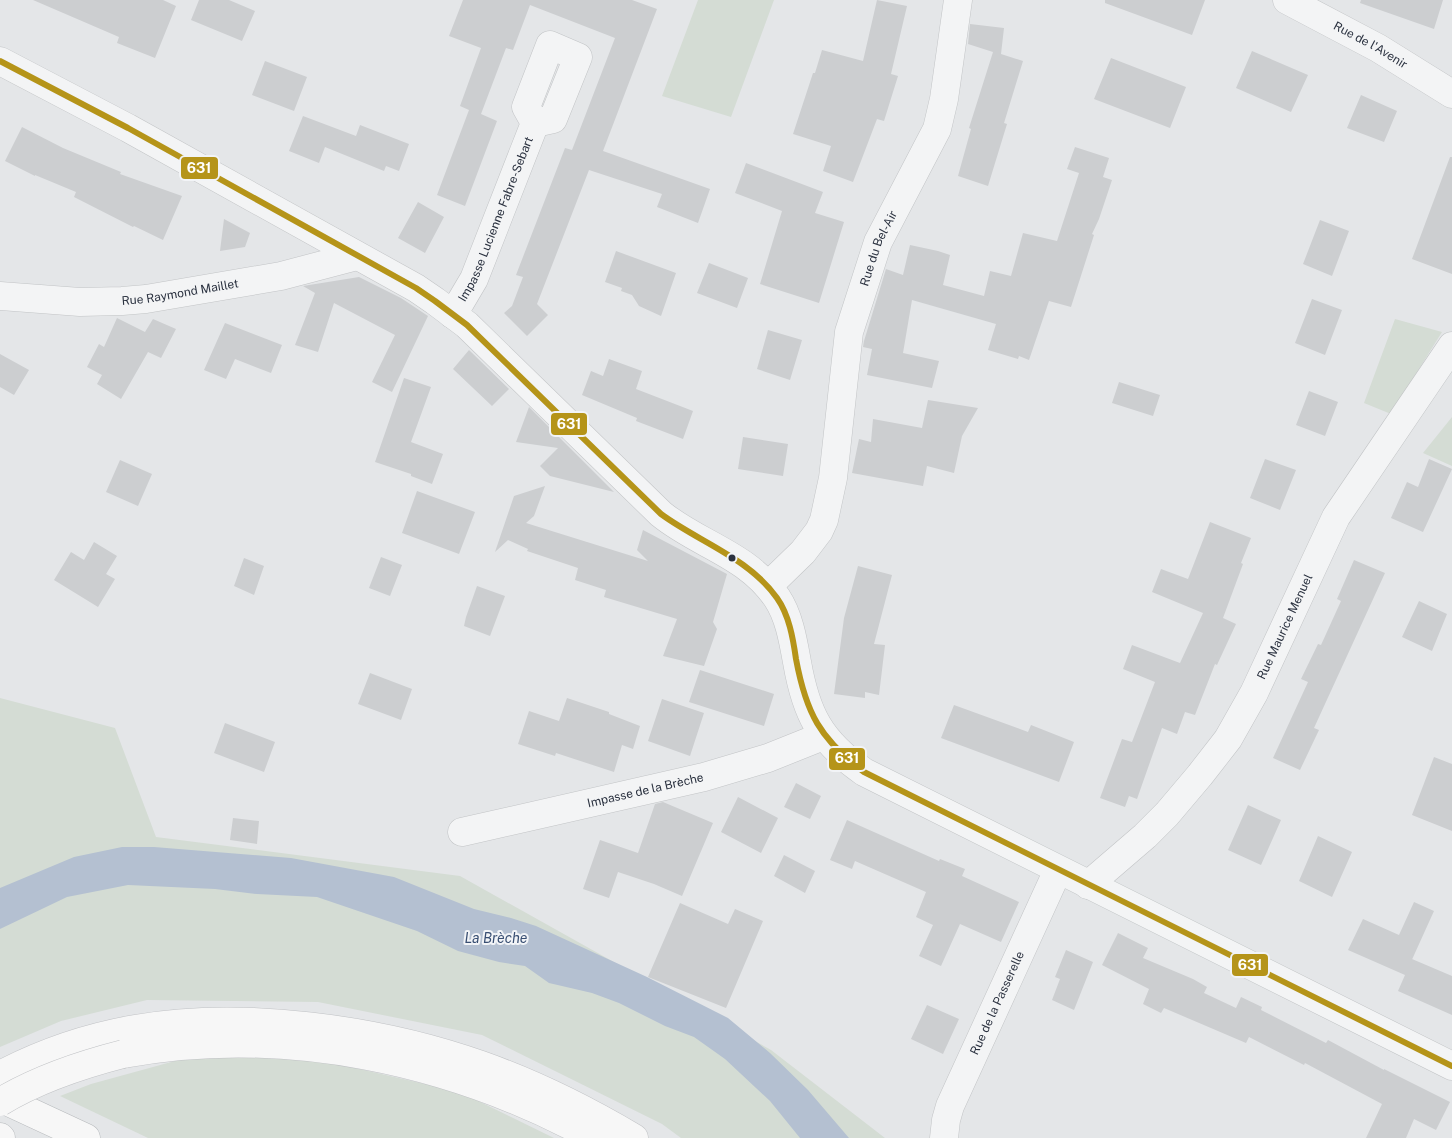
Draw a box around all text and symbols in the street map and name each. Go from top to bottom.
street label: Rue de l'Avenir [1331,19,1410,72]
street label: Impasse Lucienne Fabre-Sebart [455,134,536,304]
line badge: 631 [180,156,219,180]
text: 631 [187,160,211,176]
street label: Rue du Bel-Air [857,208,900,288]
street label: Rue Raymond Maillet [121,276,240,308]
line badge: 631 [550,412,588,436]
text: 631 [557,416,581,432]
unlabelled marker [727,553,737,563]
street label: Rue Maurice Menuel [1254,571,1316,682]
line badge: 631 [828,747,866,771]
text: 631 [835,750,859,766]
street label: Impasse de la Brèche [586,770,705,810]
water label: La Brèche [464,930,528,946]
street label: Rue de la Passerelle [967,949,1027,1057]
line badge: 631 [1231,953,1269,977]
text: 631 [1238,957,1262,973]

